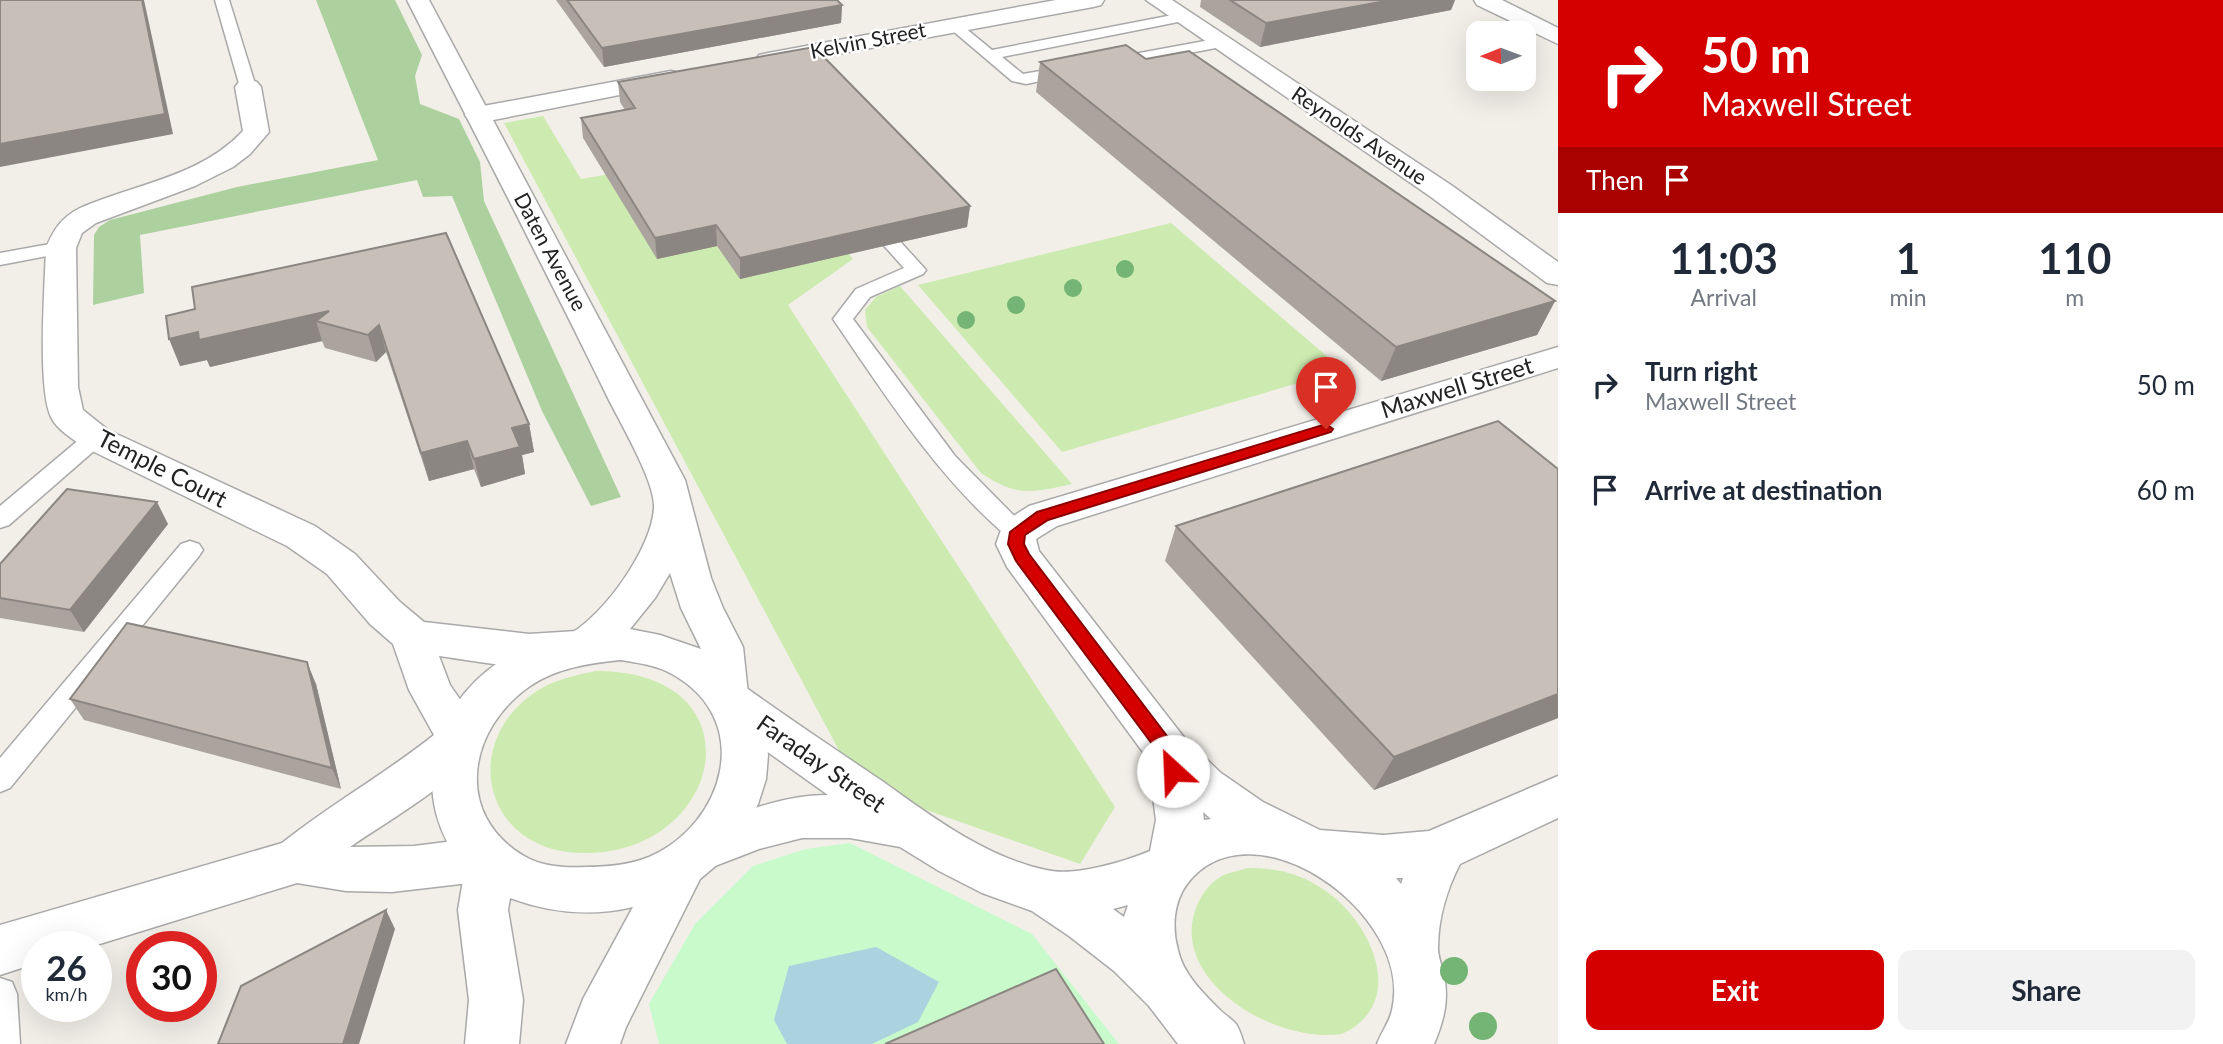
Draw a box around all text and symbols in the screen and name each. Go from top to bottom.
street label: Kelvin Street [808,16,928,63]
north arrow [1466,21,1536,91]
map controls [1466,21,1536,91]
text: 50 m [1701,25,1811,83]
icon: right [1586,28,1677,119]
street label: Reynolds Avenue [1287,80,1432,189]
text: Maxwell Street [1701,84,1911,123]
icon: arrive [1658,161,1696,199]
text: Then [1586,164,1644,196]
street label: Daten Avenue [510,188,593,315]
text: 11:03 [1670,233,1778,283]
text: 1 [1896,233,1920,283]
text: 110 [2038,233,2111,283]
text: Arrival [1691,283,1757,311]
text: min [1889,283,1927,311]
text: m [2065,283,2084,311]
street label: Maxwell Street [1377,350,1537,424]
text: Turn right [1645,355,1758,387]
pin [1296,357,1356,429]
icon: right [1586,366,1624,404]
icon: arrive [1307,368,1345,406]
text: 50 m [2137,369,2195,401]
text: Maxwell Street [1645,387,1796,415]
street label: Temple Court [93,423,233,513]
icon: arrive [1586,471,1624,509]
text: Arrive at destination [1645,474,1882,506]
text: 60 m [2137,474,2195,506]
street label: Faraday Street [752,708,892,818]
position arrow [1136,734,1210,808]
speed limit sign: 30 [126,931,217,1022]
text: 26 [46,946,87,988]
button: Exit [1586,950,1884,1030]
button: Share [1898,950,2195,1030]
text: km/h [45,983,88,1005]

